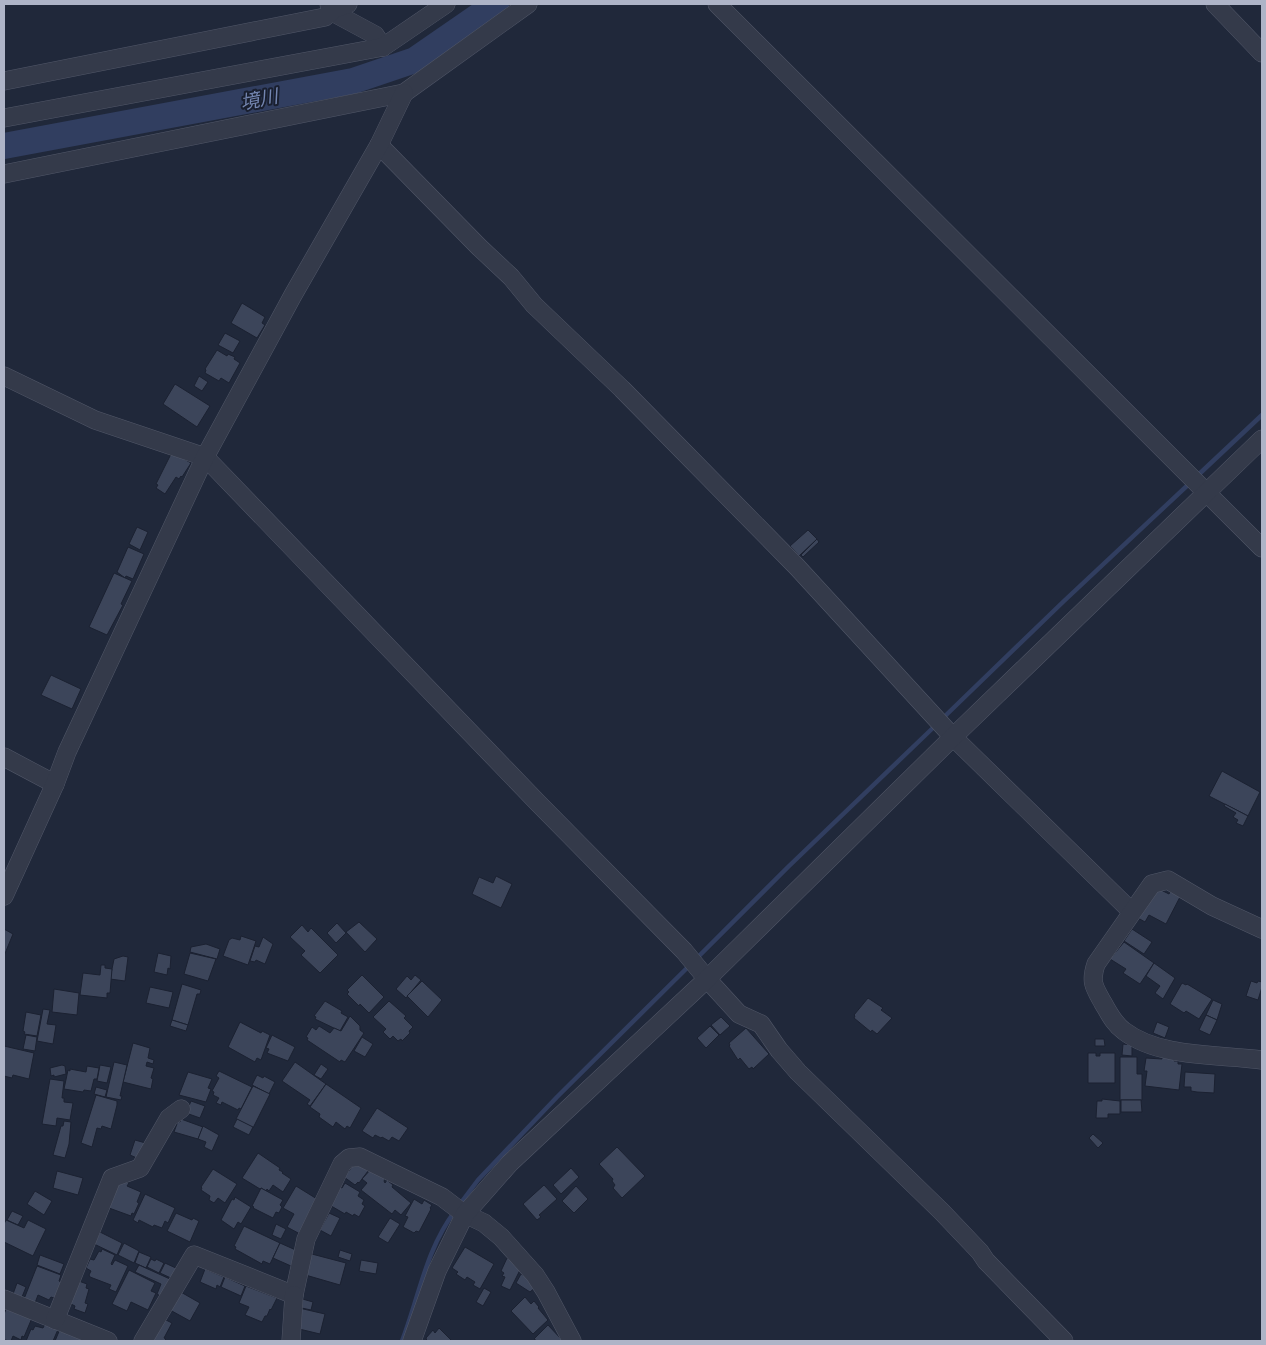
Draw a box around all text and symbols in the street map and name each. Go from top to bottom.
water label: 境川 [238,84,282,113]

